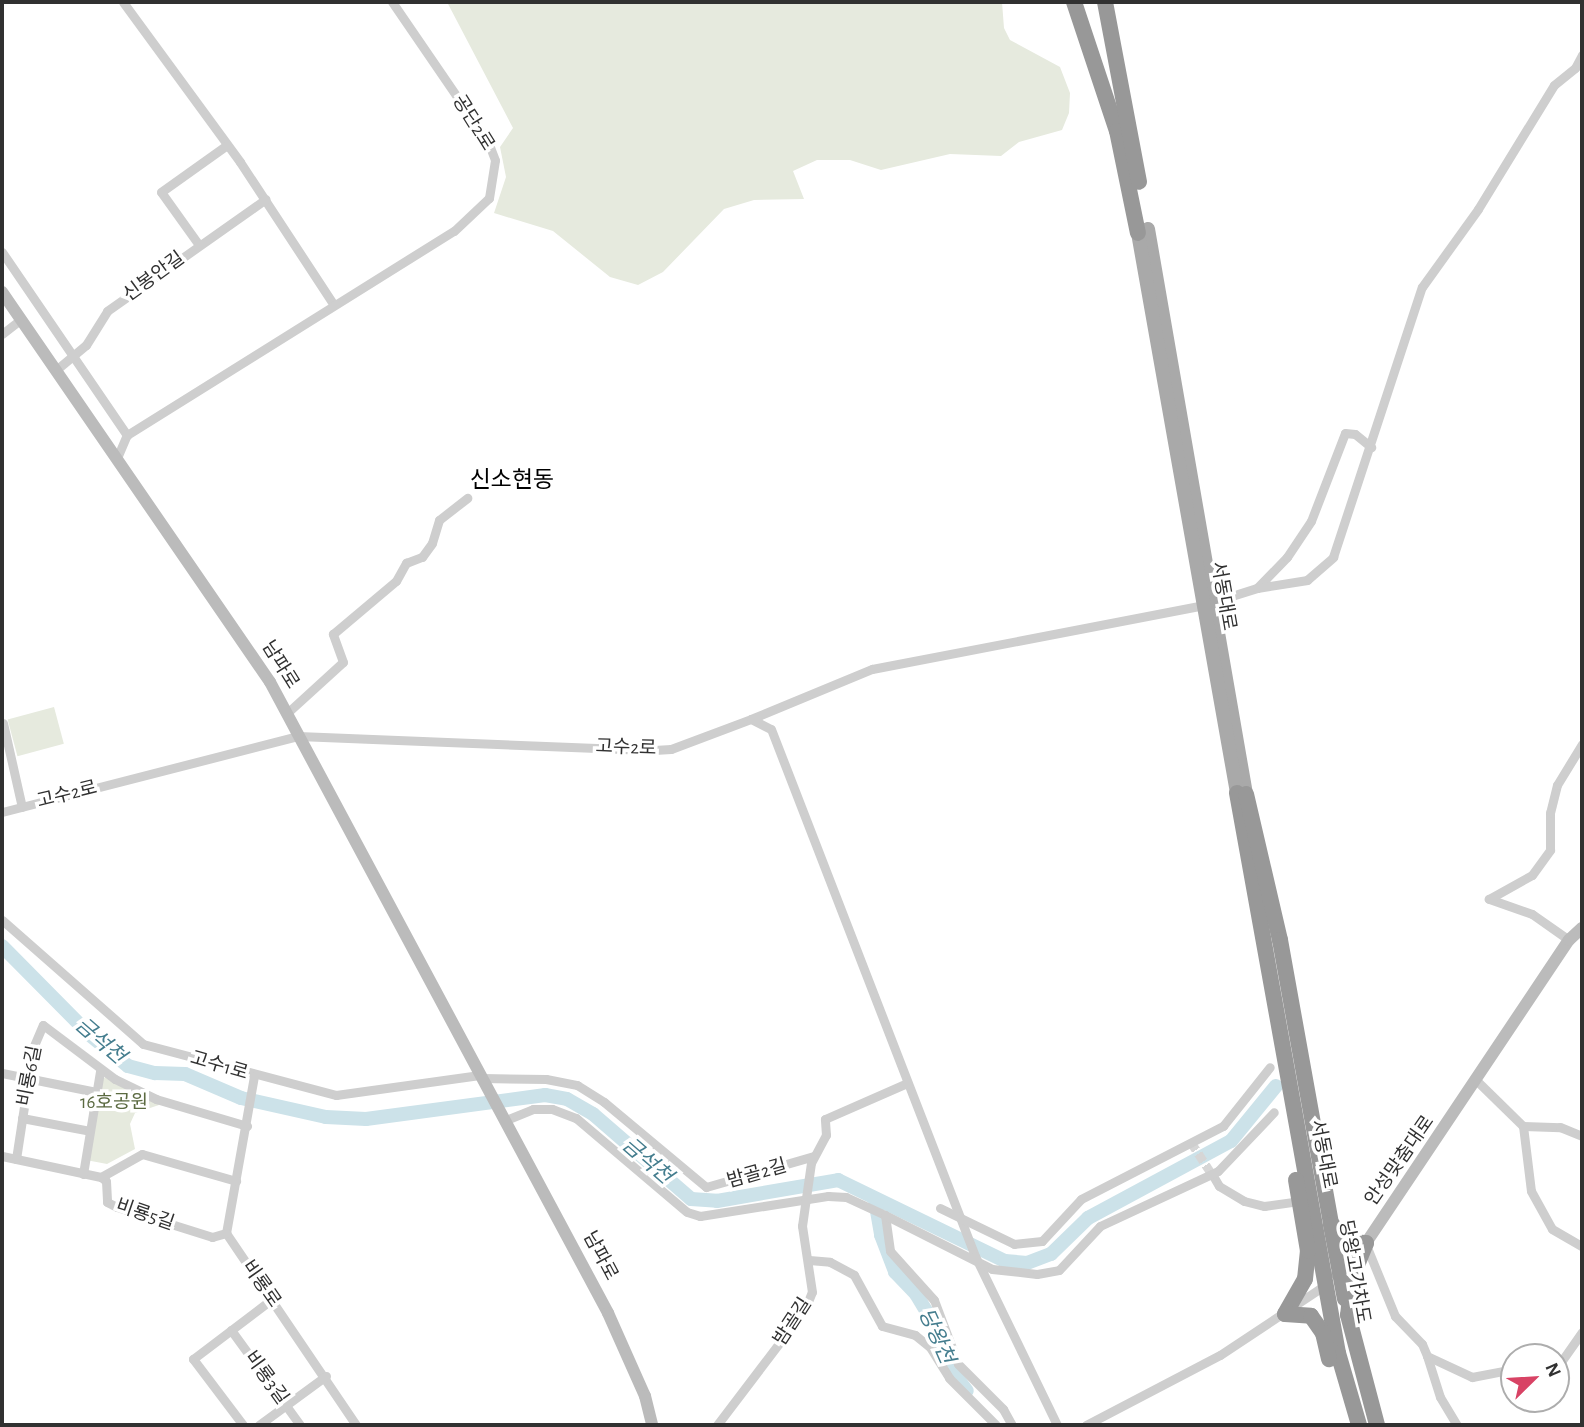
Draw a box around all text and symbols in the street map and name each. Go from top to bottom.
street label: 공단2로 [447,91,499,155]
street label: 신봉안길 [119,247,189,307]
district label: 신소현동 [470,467,554,495]
street label: 서동대로 [1206,560,1240,632]
street label: 남파로 [256,637,304,693]
street label: 고수2로 [595,736,657,760]
street label: 고수2로 [35,777,99,813]
water label: 금석천 [70,1012,130,1070]
street label: 비룡6길 [13,1044,47,1108]
street label: 고수1로 [188,1047,250,1085]
park label: 16호공원 [80,1092,148,1114]
street label: 안성맞춤대로 [1361,1112,1439,1210]
street label: 서동대로 [1305,1118,1341,1190]
water label: 금석천 [617,1132,677,1190]
street label: 밤골2길 [724,1155,790,1193]
street label: 비룡5길 [113,1194,177,1236]
street label: 당왕고가차도 [1334,1218,1374,1326]
street label: 남파로 [578,1227,622,1285]
street label: 비룡로 [237,1256,285,1312]
street label: 밤골길 [769,1294,817,1350]
water label: 당왕천 [913,1304,959,1368]
north arrow [1500,1343,1570,1413]
street label: 비룡3길 [239,1347,293,1409]
text: N [1541,1360,1564,1380]

